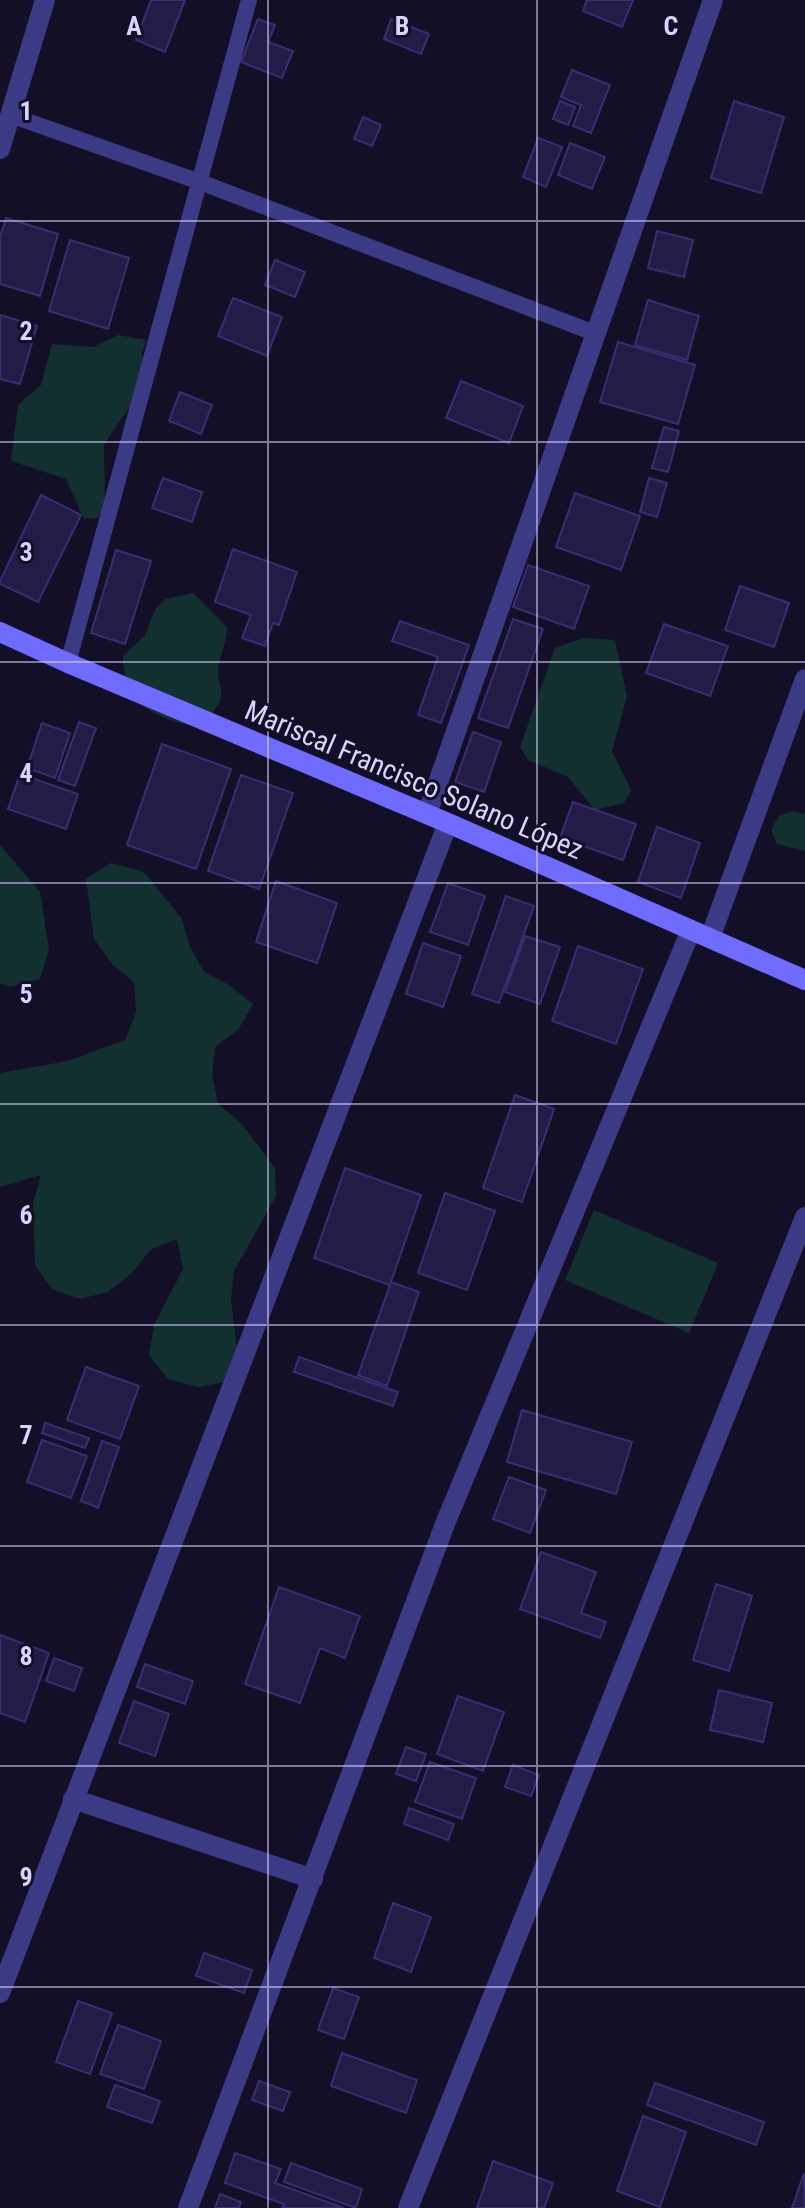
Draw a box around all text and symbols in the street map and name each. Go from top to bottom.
text: A [126,11,142,41]
text: B [395,11,409,41]
text: C [664,11,679,41]
text: 1 [19,96,33,126]
text: 2 [19,316,33,346]
text: 3 [19,537,33,567]
street label: Mariscal Francisco Solano López [240,694,588,866]
text: 4 [19,758,33,788]
text: 5 [19,979,33,1009]
text: 6 [19,1200,33,1230]
text: 7 [19,1420,33,1450]
text: 8 [19,1641,33,1671]
text: 9 [19,1862,33,1892]

